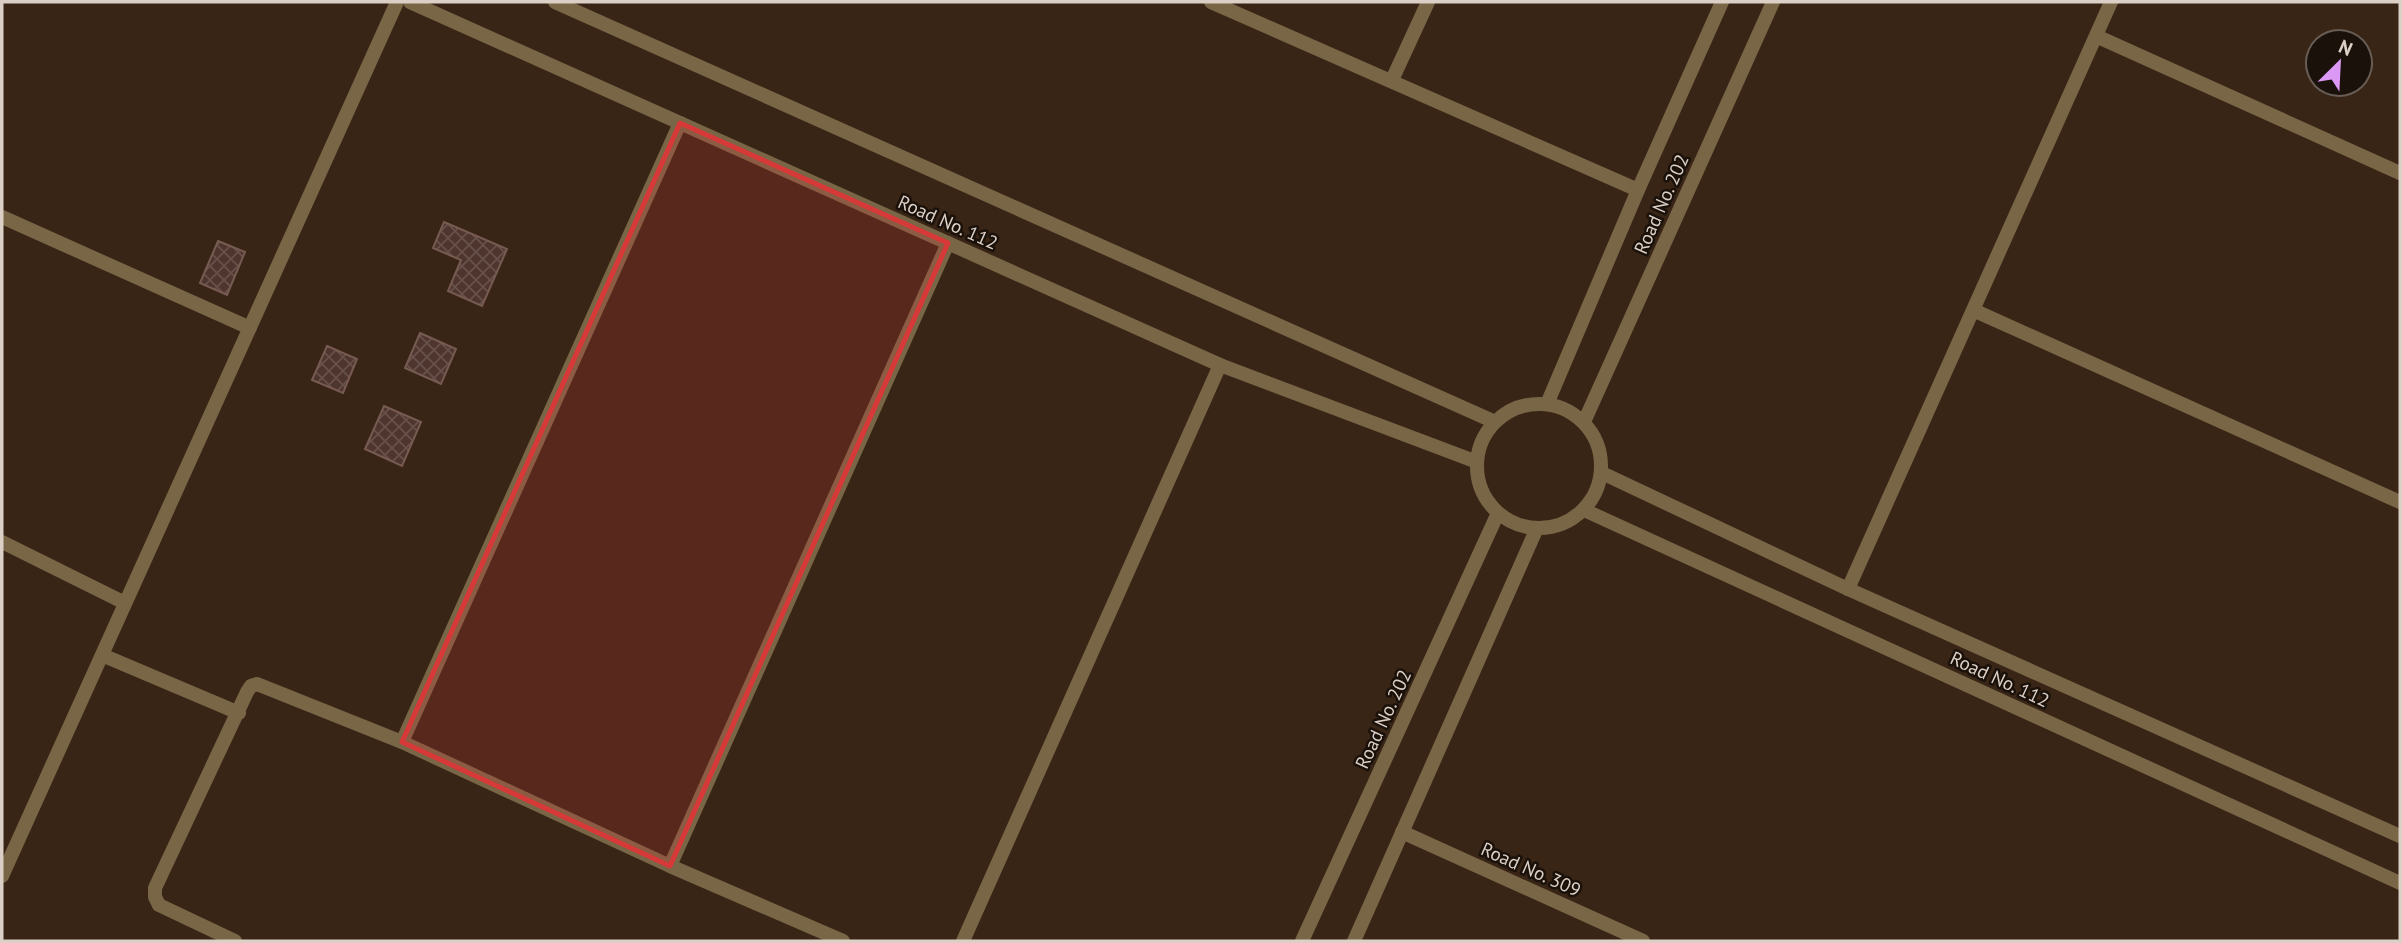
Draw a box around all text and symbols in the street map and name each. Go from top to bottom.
north arrow [2304,28,2374,98]
text: N [2335,34,2356,61]
street label: Road No. 202 [1628,150,1694,258]
street label: Road No. 112 [894,189,1002,255]
street label: Road No. 112 [1947,646,2053,712]
street label: Road No. 202 [1350,666,1416,772]
street label: Road No. 309 [1477,836,1585,902]

